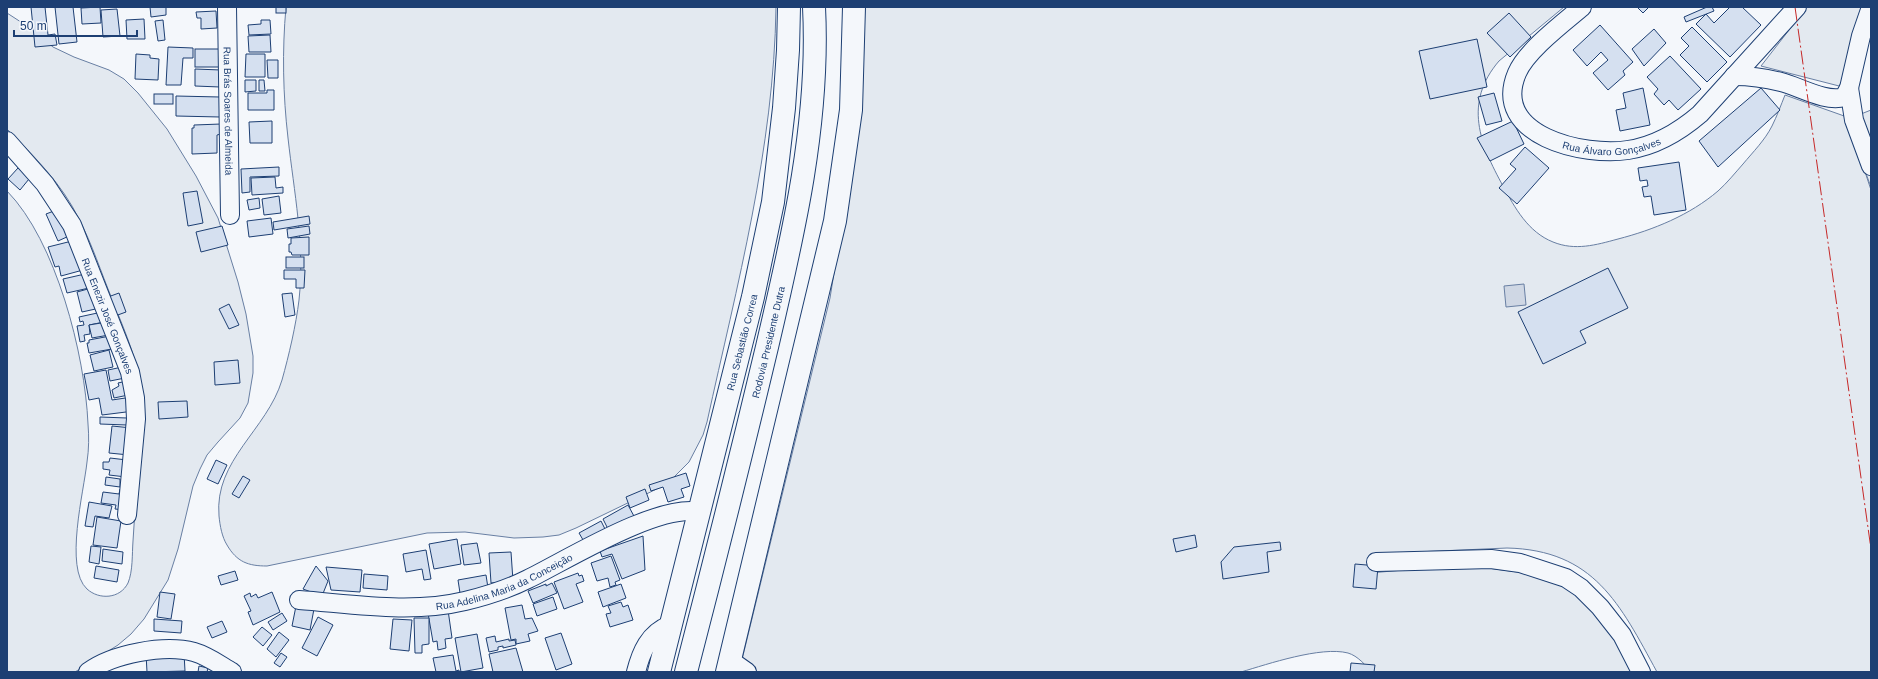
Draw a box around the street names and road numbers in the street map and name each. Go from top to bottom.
street label: Rua Brás Soares de Almeida [222,47,234,176]
street label: Rua Álvaro Gonçalves [1561,136,1662,157]
street label: Rua Enezir José Gonçalves [80,256,135,375]
street label: Rodovia Presidente Dutra [750,285,787,399]
street label: Rua Sebastião Correa [725,293,760,392]
street label: Rua Adelina Maria da Conceição [435,551,575,612]

